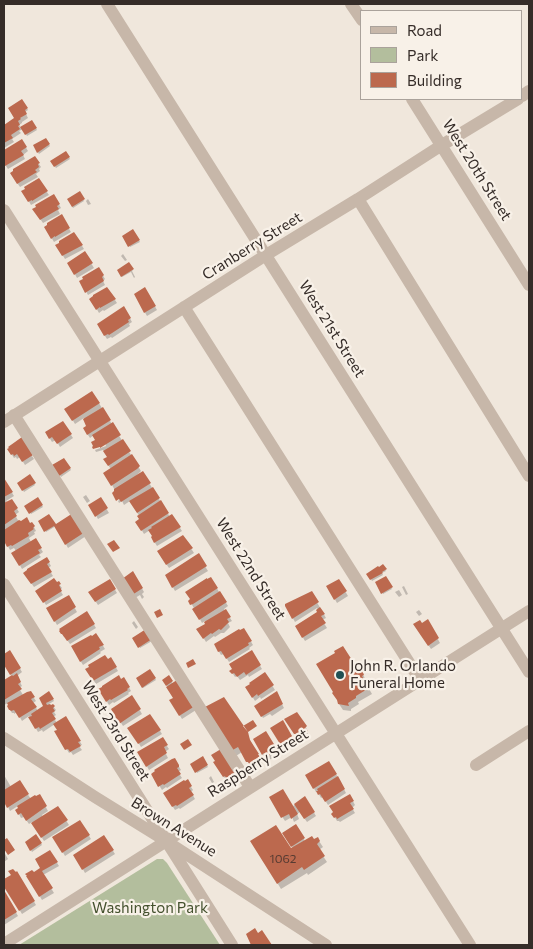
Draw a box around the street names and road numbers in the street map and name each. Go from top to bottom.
street label: West 20th Street [439,116,515,224]
street label: Cranberry Street [199,208,305,284]
street label: West 21st Street [295,277,369,381]
street label: West 22nd Street [212,515,290,623]
street label: West 23rd Street [78,678,154,784]
street label: Raspberry Street [204,725,312,801]
street label: Brown Avenue [128,794,220,860]

